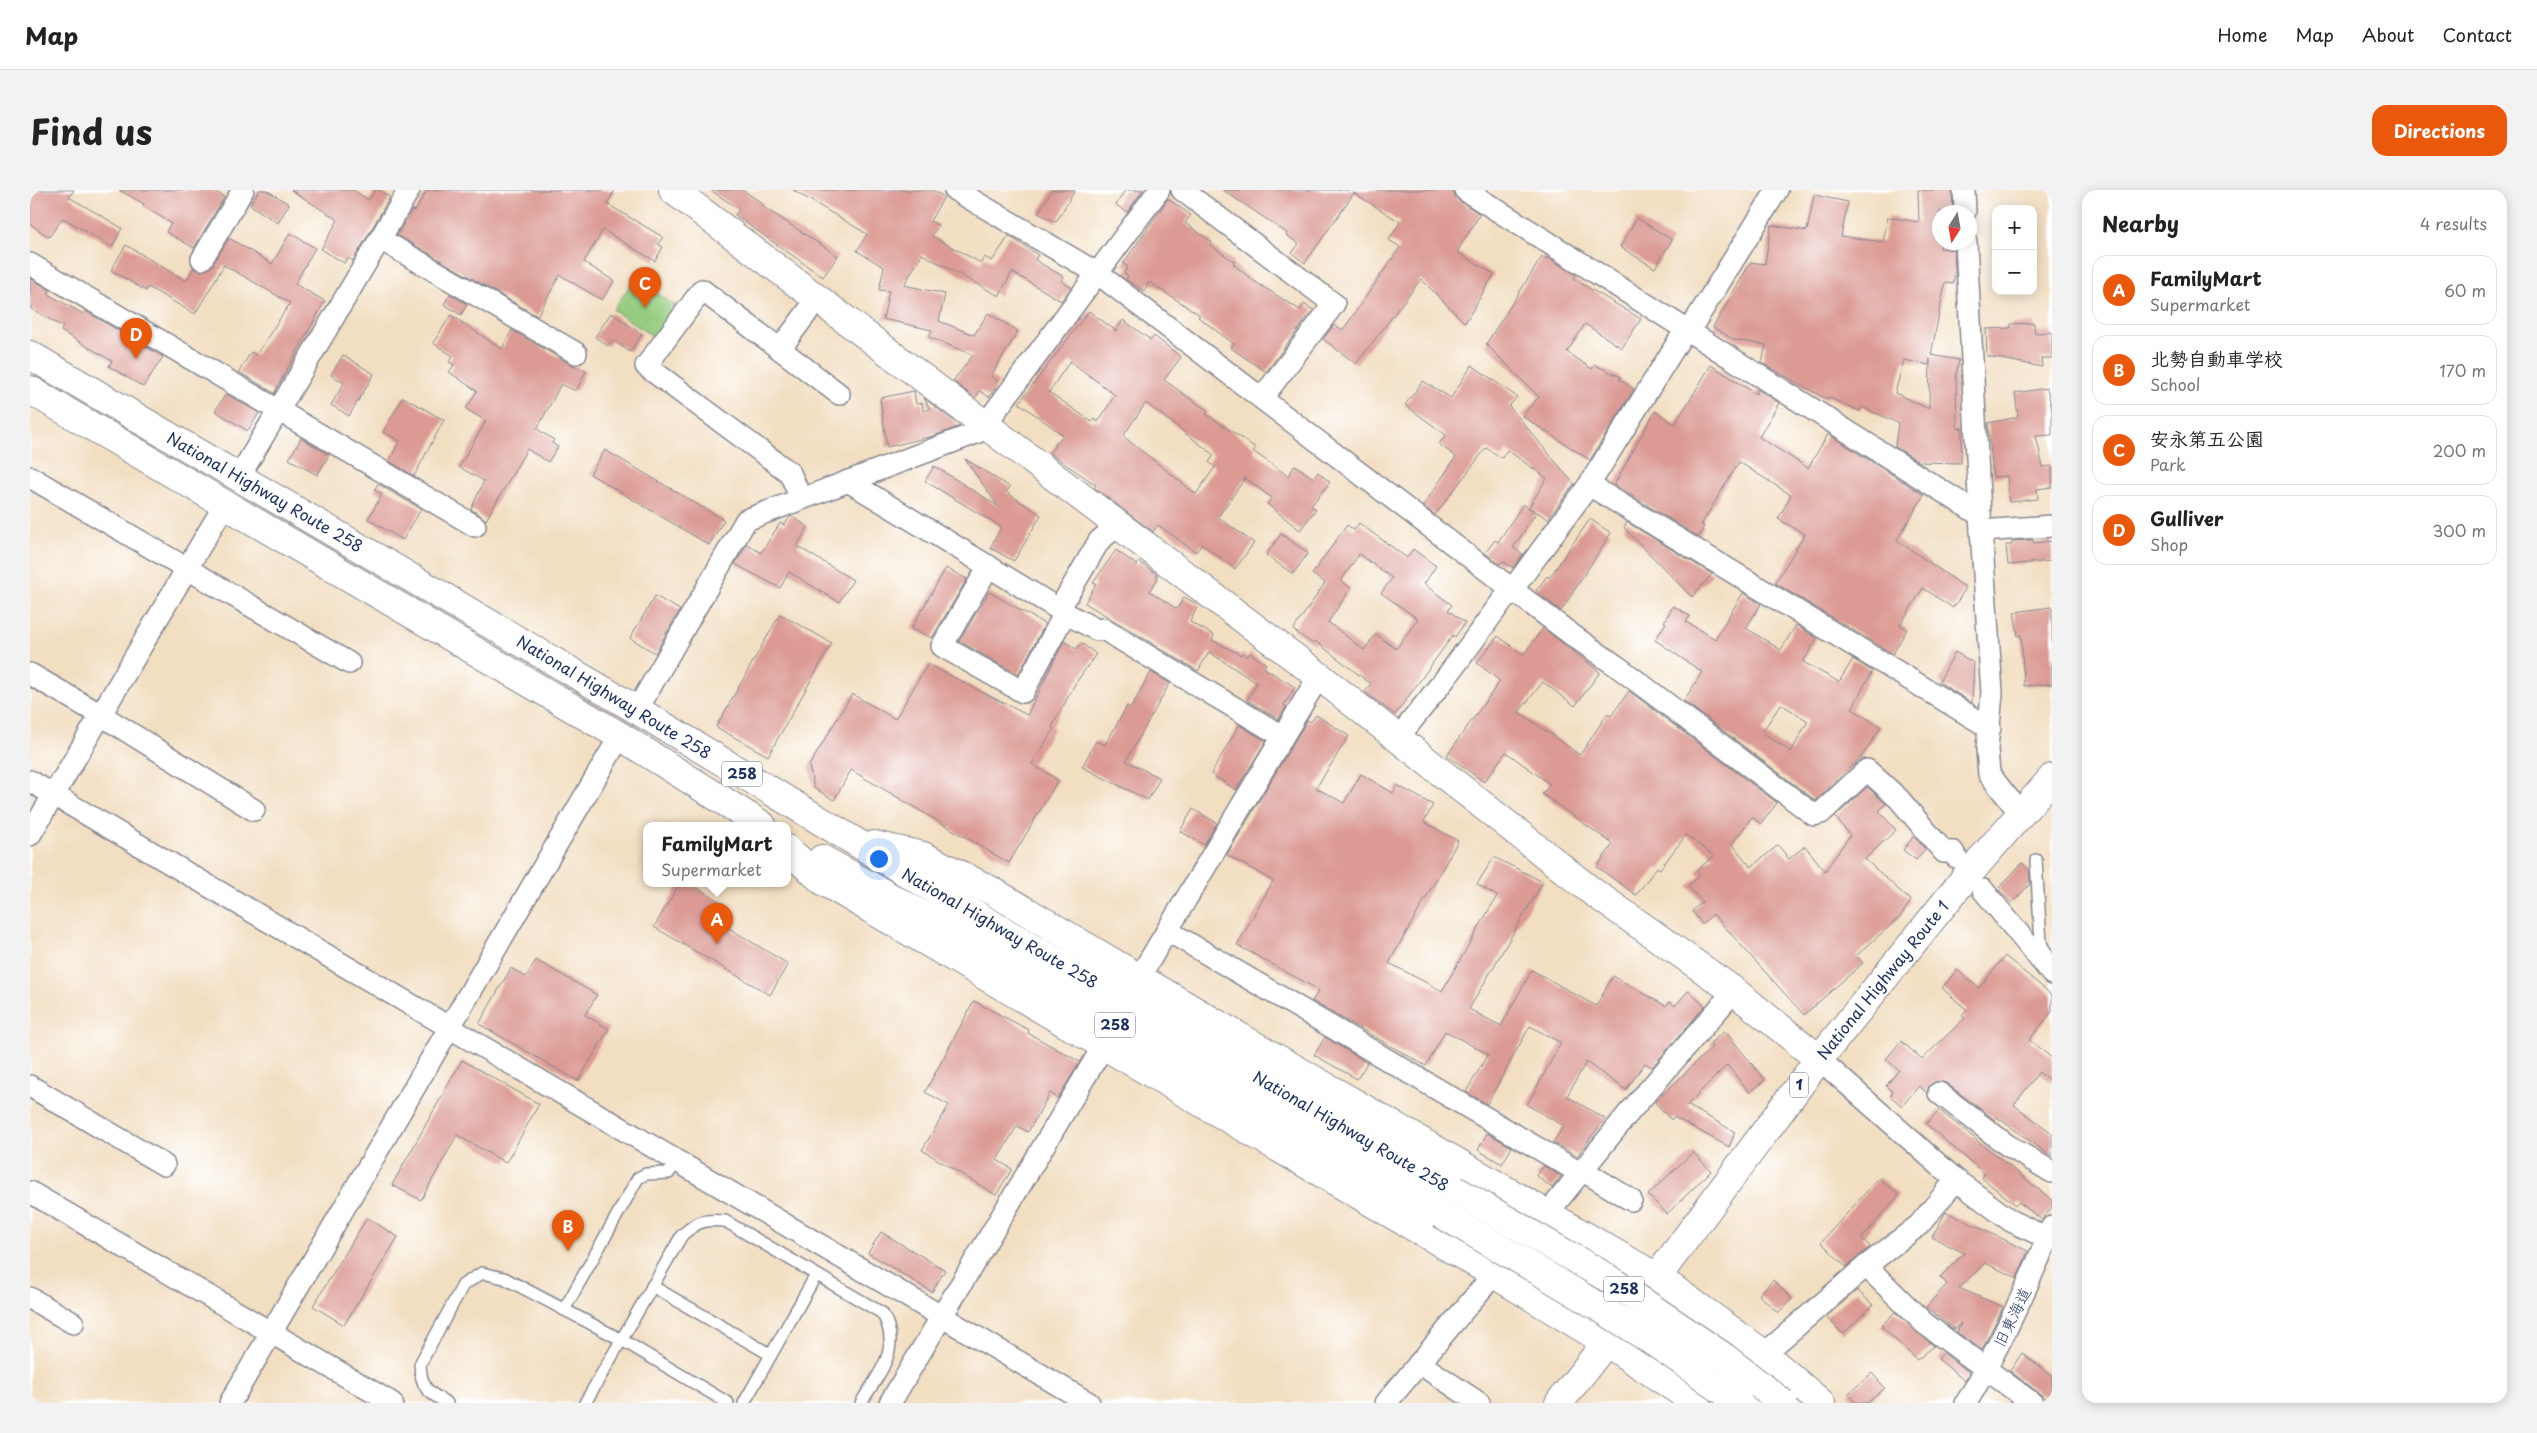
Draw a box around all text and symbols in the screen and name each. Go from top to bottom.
text: Map [25,17,78,53]
text: Home [2217,21,2267,48]
text: Map [2295,21,2334,48]
text: About [2362,21,2414,48]
text: Contact [2442,21,2512,48]
text: Find us [30,104,152,157]
button: Directions [2372,105,2507,156]
north arrow [1932,205,1977,250]
map controls [1992,205,2037,295]
button: + [1992,205,2037,250]
text: Nearby [2102,207,2179,239]
text: 4 results [2420,211,2487,235]
button: − [1992,250,2037,295]
text: FamilyMart [2150,264,2262,292]
pin: C [629,267,661,308]
text: A [2113,278,2125,302]
text: 60 m [2444,278,2486,302]
text: Supermarket [2150,292,2250,316]
pin: D [120,318,152,359]
text: 北勢自動車学校 [2150,344,2283,372]
text: B [2114,358,2124,382]
text: 170 m [2440,358,2486,382]
text: School [2150,372,2200,396]
text: 安永第五公園 [2150,424,2264,452]
street label: National Highway Route 258 [163,425,368,557]
text: C [2113,438,2125,462]
text: 200 m [2433,438,2486,462]
text: Park [2150,452,2186,476]
text: Gulliver [2150,504,2223,532]
text: D [2113,518,2125,542]
text: 300 m [2432,518,2486,542]
text: Shop [2150,532,2188,556]
street label: National Highway Route 258 [513,628,716,764]
road number: 258 [722,762,762,786]
popup [643,822,791,887]
text: FamilyMart [661,829,773,857]
your location [866,846,892,872]
text: Supermarket [661,857,762,881]
street label: National Highway Route 258 [898,861,1103,993]
street label: National Highway Route 1 [1810,895,1954,1064]
pin: A [701,903,733,944]
road number: 258 [1095,1012,1135,1038]
street label: National Highway Route 258 [1249,1064,1454,1196]
road number: 1 [1790,1072,1808,1098]
pin: B [552,1210,584,1251]
road number: 258 [1604,1276,1644,1302]
street label: 旧東海道 [1986,1283,2036,1351]

